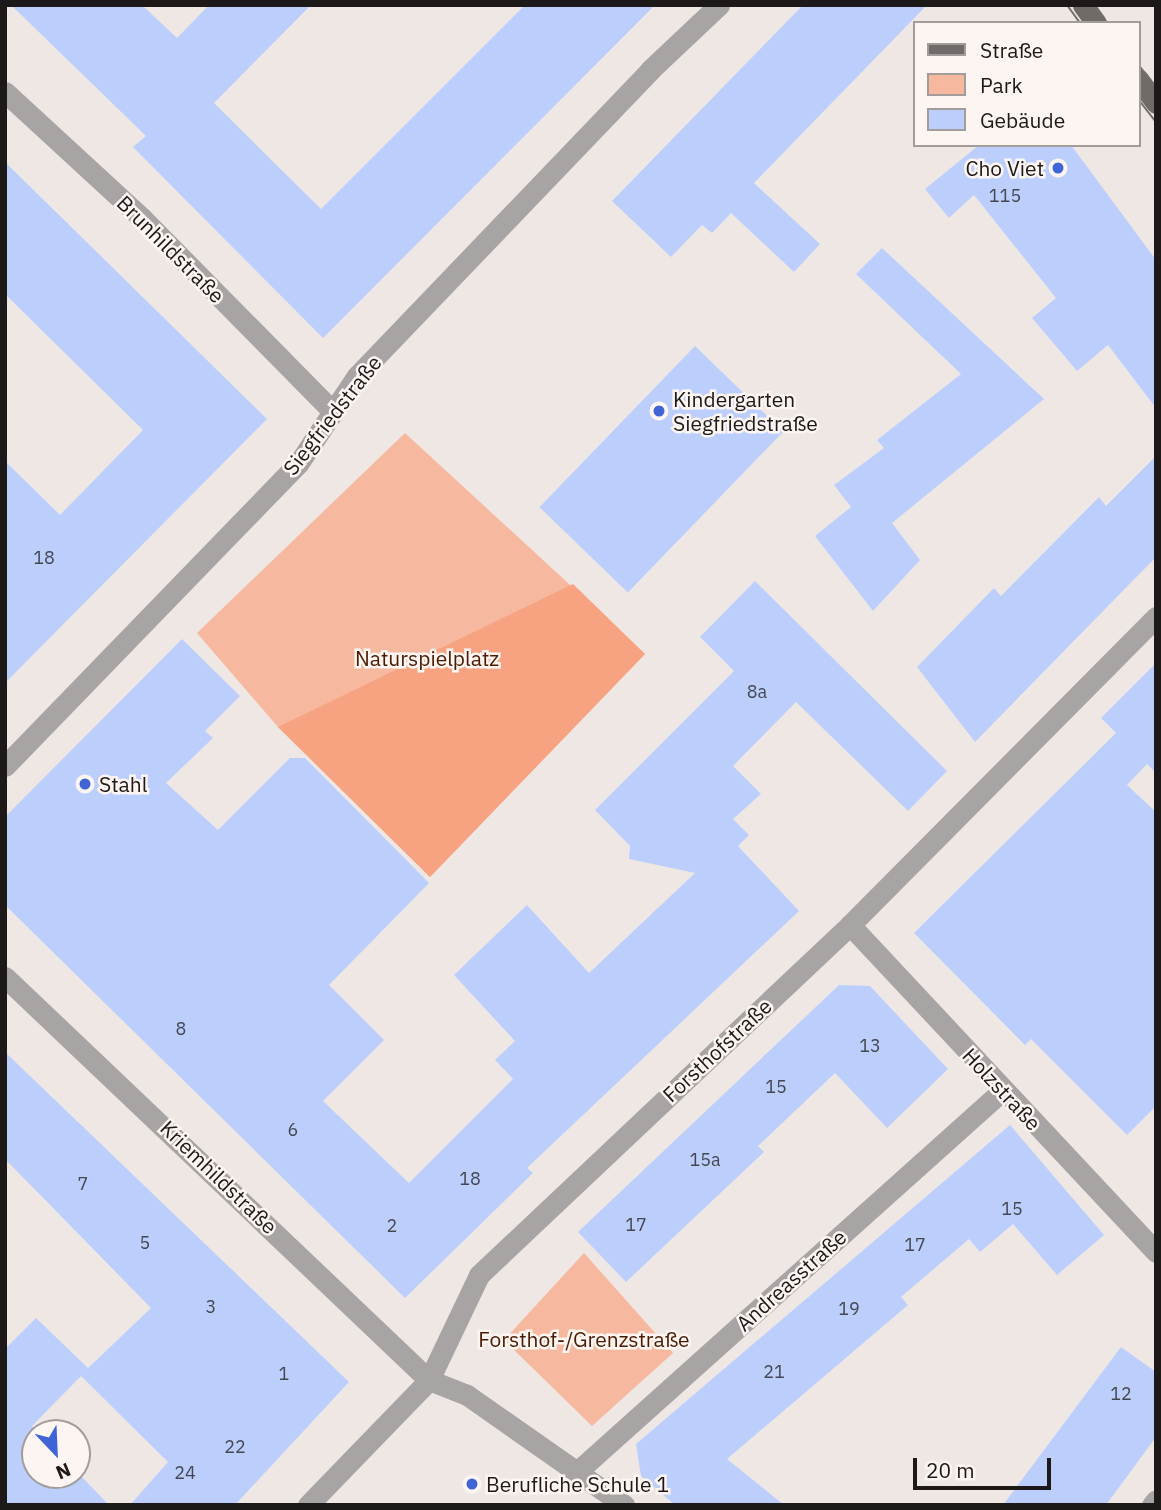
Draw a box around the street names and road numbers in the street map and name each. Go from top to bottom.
street label: Brunhildstraße [112,190,230,308]
street label: Siegfriedstraße [277,350,387,480]
street label: Forsthofstraße [657,993,777,1107]
street label: Holzstraße [958,1043,1046,1135]
street label: Kriemhildstraße [155,1115,283,1239]
street label: Andreasstraße [731,1224,851,1336]

